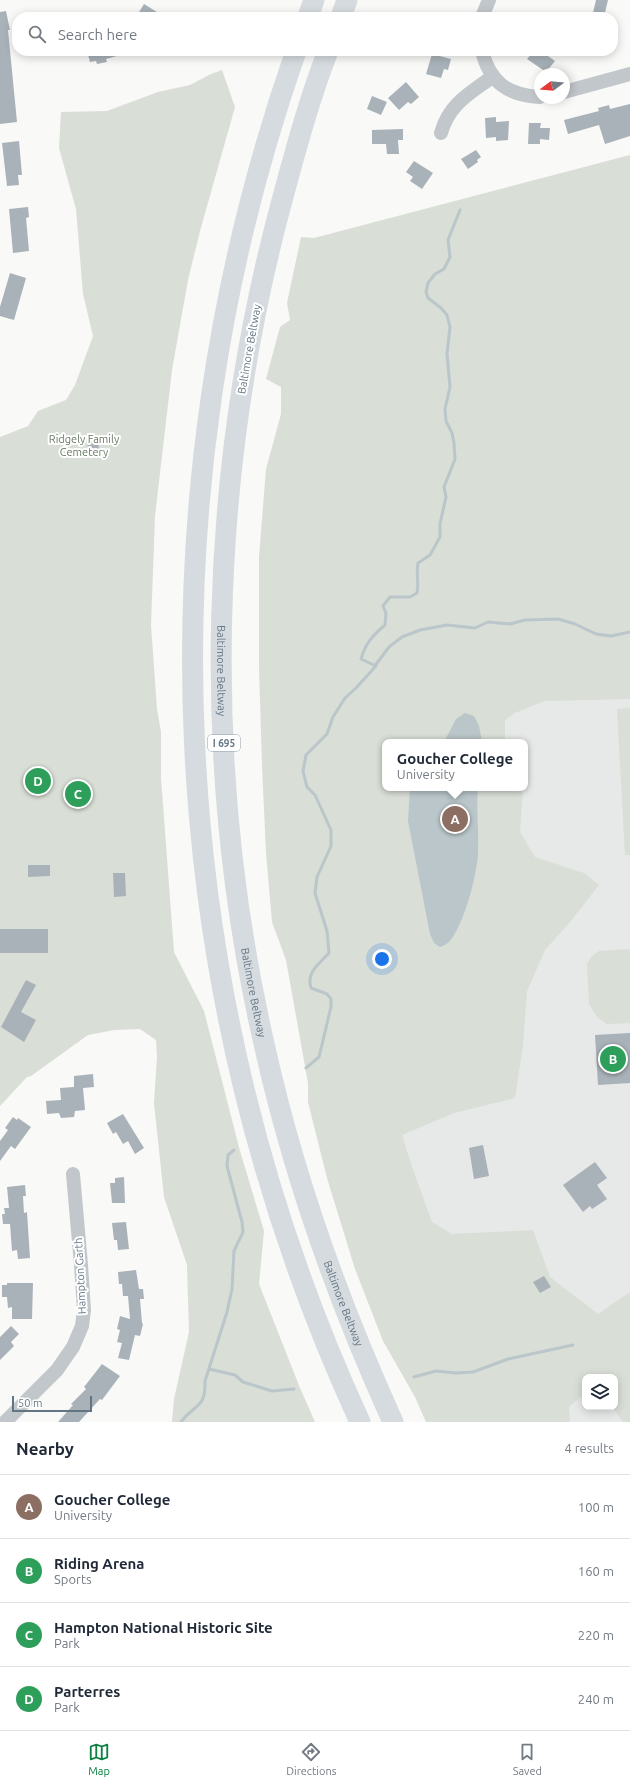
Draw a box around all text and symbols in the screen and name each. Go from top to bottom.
search box [12,12,618,56]
icon: search [26,23,48,45]
text: Search here [58,26,137,43]
north arrow [534,68,570,104]
street label: Baltimore Beltway [235,302,263,395]
park label: Ridgely Family Cemetery [49,433,120,458]
street label: Baltimore Beltway [215,625,228,717]
road number: I 695 [208,735,240,751]
popup [382,739,528,791]
text: Goucher College [397,750,513,767]
pin: D [25,766,51,796]
text: University [397,767,455,781]
pin: C [65,779,91,809]
pin: A [442,804,468,834]
street label: Baltimore Beltway [239,947,269,1039]
your location [372,949,392,969]
pin: B [600,1044,626,1074]
street label: Hampton Garth [72,1237,88,1315]
street label: Baltimore Beltway [322,1259,366,1349]
map controls [582,1374,618,1410]
button: layers [582,1374,618,1410]
scale bar [12,1394,92,1413]
text: 50 m [18,1397,42,1409]
text: Nearby [16,1439,74,1458]
text: 4 results [564,1441,614,1455]
text: Goucher College [54,1491,170,1508]
text: A [24,1500,34,1514]
text: 100 m [578,1500,614,1514]
text: University [54,1508,112,1522]
text: Riding Arena [54,1555,144,1572]
text: B [25,1564,33,1578]
text: 160 m [578,1564,614,1578]
text: Sports [54,1572,92,1586]
text: Hampton National Historic Site [54,1619,273,1636]
text: C [25,1628,33,1642]
text: 220 m [578,1628,614,1642]
text: Park [54,1636,80,1650]
text: Parterres [54,1683,120,1700]
text: D [24,1692,34,1706]
text: 240 m [578,1692,614,1706]
text: Park [54,1700,80,1714]
tab: Map [88,1741,110,1777]
tab: Directions [286,1741,336,1777]
tab: Saved [513,1741,542,1777]

